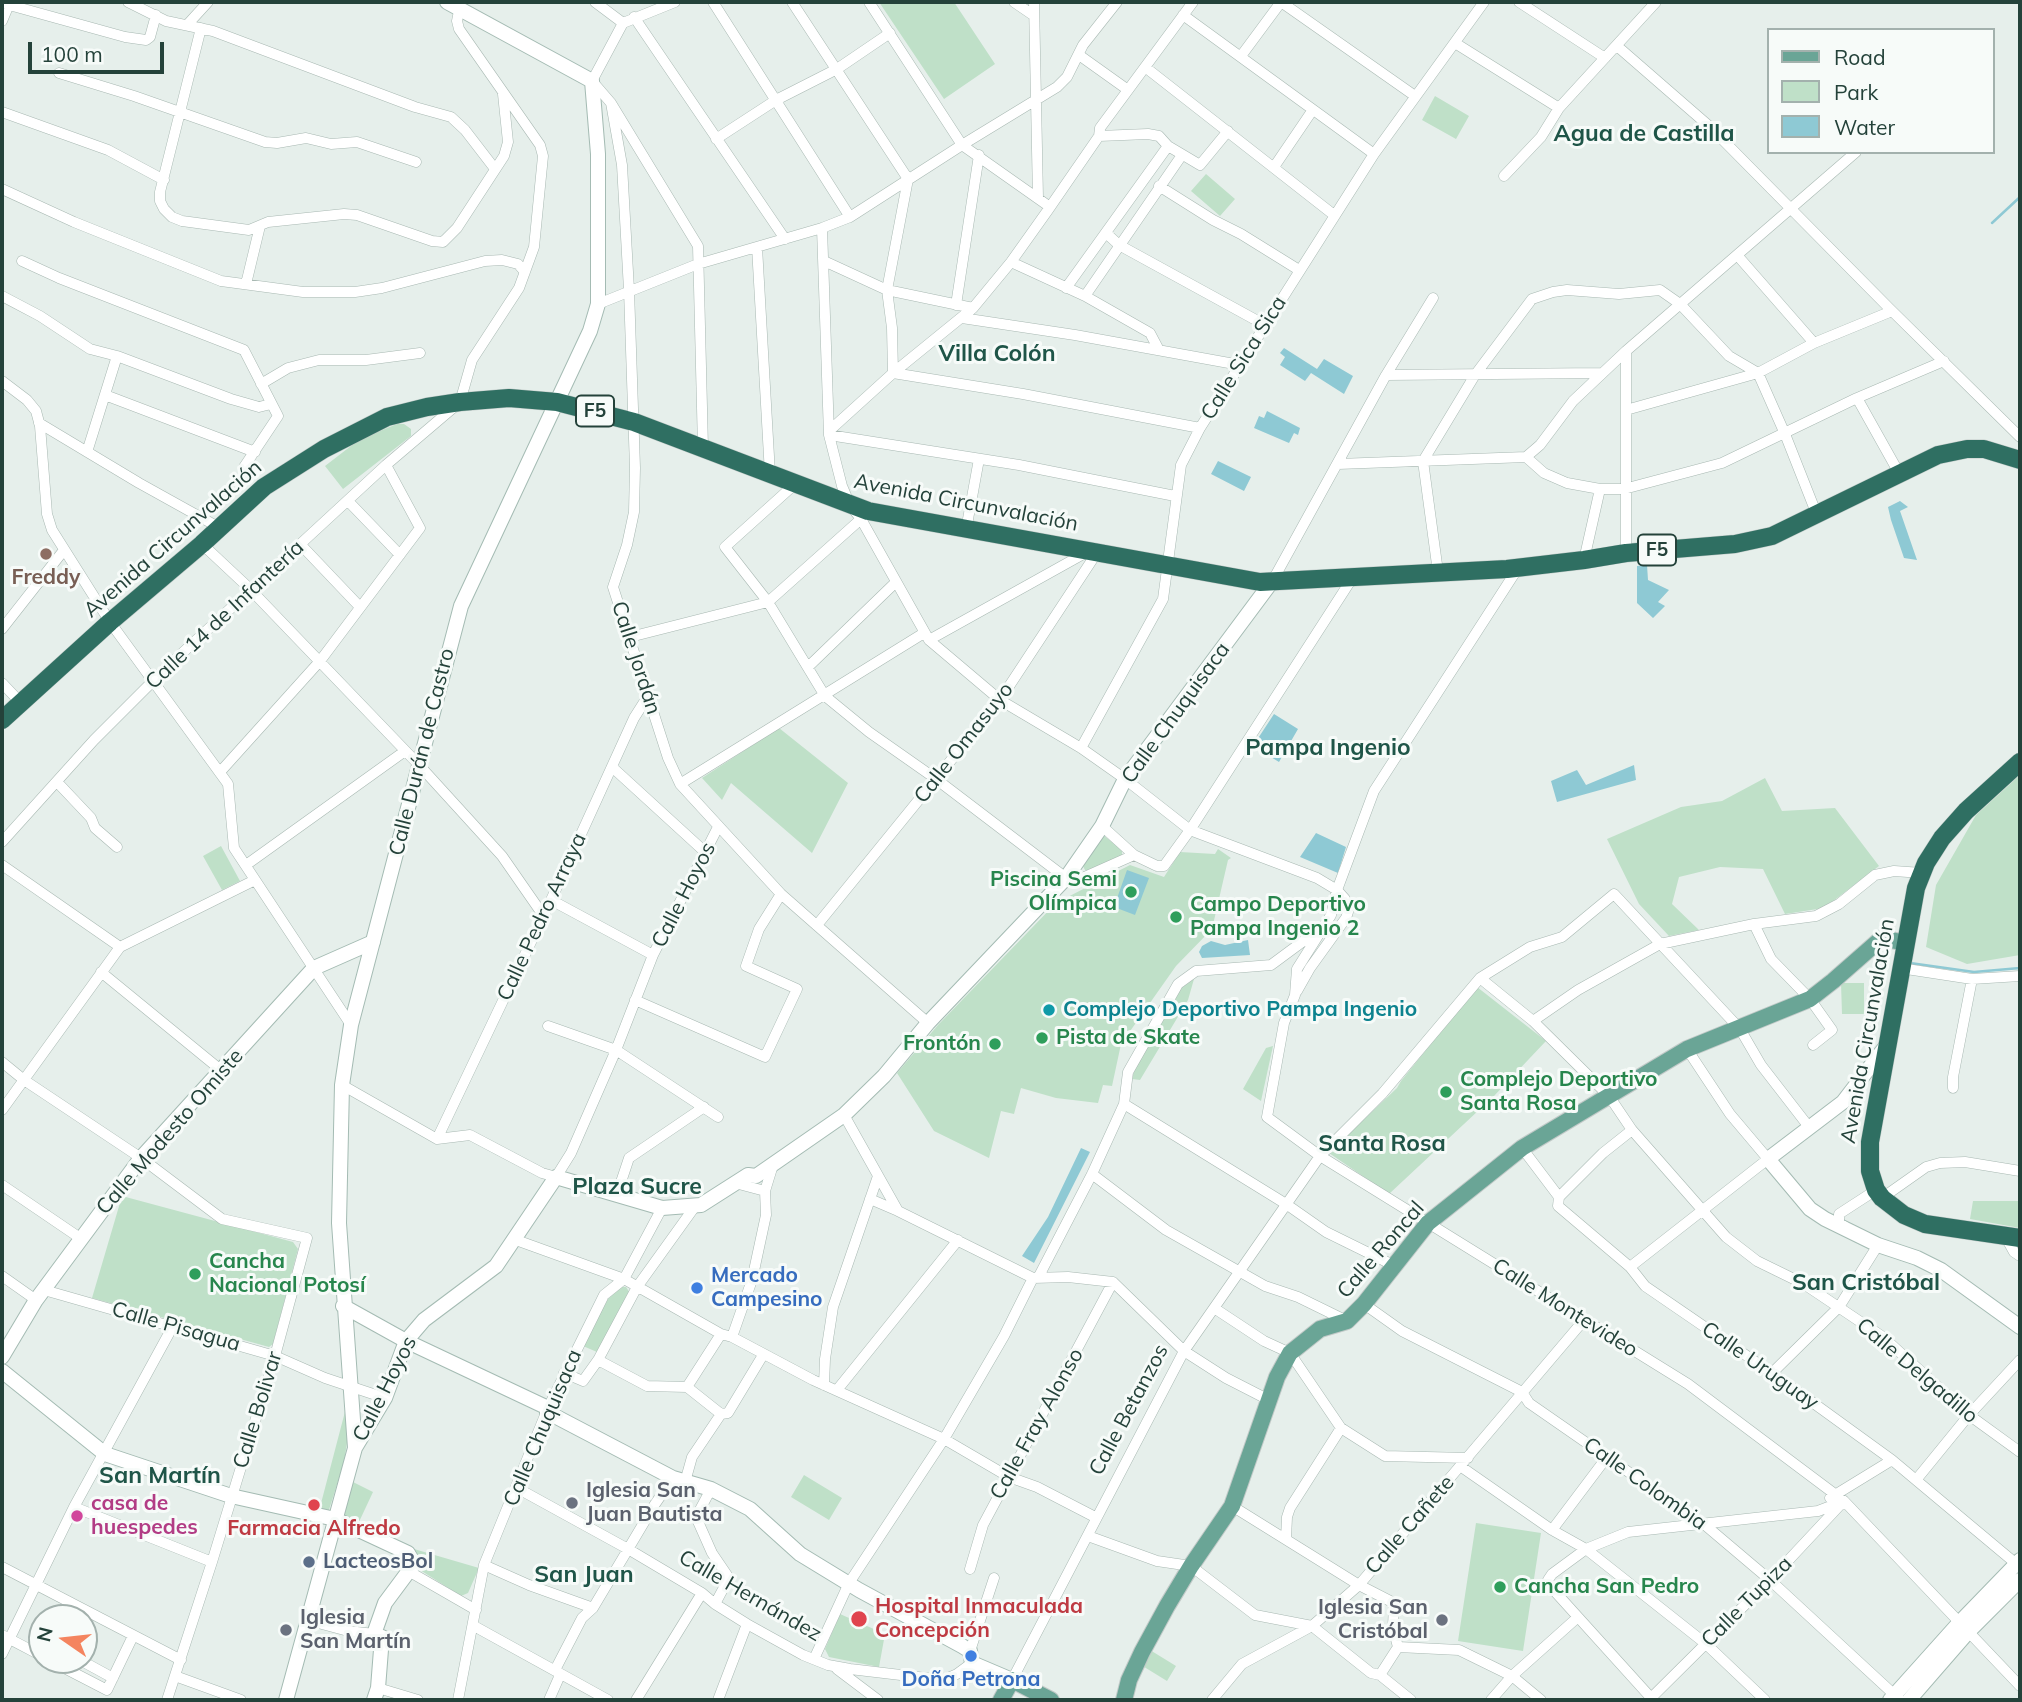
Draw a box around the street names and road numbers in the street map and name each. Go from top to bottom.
street label: Calle Sica Sica [1196,292,1292,424]
road number: F5 [576,396,614,426]
street label: Avenida Circunvalación [79,455,267,623]
street label: Avenida Circunvalación [852,469,1080,537]
road number: F5 [1638,534,1676,566]
street label: Calle 14 de Infantería [141,535,309,695]
street label: Calle Jordán [606,598,666,718]
street label: Calle Chuquisaca [1116,638,1236,788]
street label: Calle Durán de Castro [384,646,460,858]
street label: Calle Omasuyo [909,678,1019,808]
street label: Calle Pedro Arraya [492,829,592,1005]
street label: Calle Hoyos [647,838,721,952]
street label: Avenida Circunvalación [1836,917,1900,1145]
street label: Calle Modesto Omiste [91,1044,249,1220]
street label: Calle Roncal [1332,1196,1430,1304]
street label: Calle Montevideo [1488,1253,1642,1363]
street label: Calle Pisagua [109,1297,243,1357]
street label: Calle Delgadillo [1851,1313,1983,1429]
street label: Calle Uruguay [1697,1316,1823,1416]
street label: Calle Hoyos [348,1332,422,1446]
street label: Calle Betanzos [1084,1340,1174,1480]
street label: Calle Fray Alonso [985,1344,1089,1504]
street label: Calle Chuquisaca [499,1346,587,1510]
street label: Calle Bolivar [228,1348,288,1472]
street label: Calle Colombia [1578,1432,1712,1536]
street label: Calle Cañete [1360,1470,1460,1580]
street label: Calle Hernández [674,1545,826,1647]
street label: Calle Tupiza [1696,1551,1798,1653]

